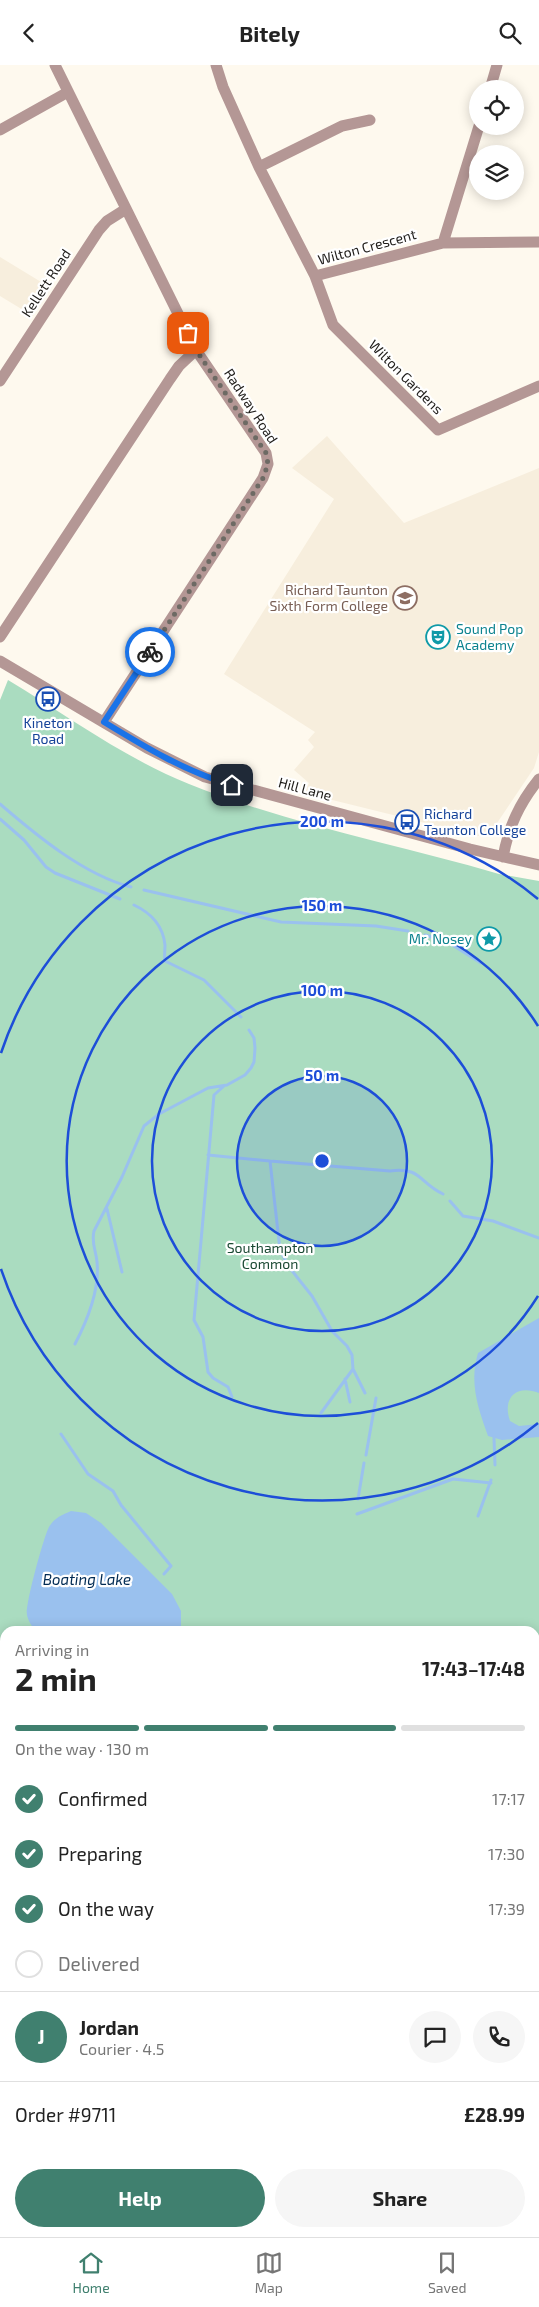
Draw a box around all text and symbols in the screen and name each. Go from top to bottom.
icon: back [15,19,43,47]
icon: search [496,19,524,47]
text: Bitely [239,20,300,46]
map controls [469,80,524,200]
button: locate [469,80,524,135]
button: layers [469,145,524,200]
street label: Wilton Crescent [316,225,418,268]
street label: Kellett Road [17,246,74,320]
pin [167,312,209,354]
icon: bag [174,319,202,347]
street label: Wilton Gardens [366,336,447,417]
street label: Radway Road [221,365,282,446]
place label: Richard Taunton Sixth Form College [269,581,388,614]
school or university icon: Richard Taunton Sixth Form College [392,585,418,611]
place label: Sound Pop Academy [456,620,523,653]
theatre icon: Sound Pop Academy [425,624,451,650]
courier [125,627,175,677]
icon: bike [136,638,164,666]
bus stop icon: Kineton Road [35,686,61,712]
place label: Kineton Road [24,714,72,747]
pin [211,764,253,806]
icon: home [218,771,246,799]
street label: Hill Lane [277,773,334,804]
place label: Richard Taunton College [424,805,526,838]
bus stop icon: Richard Taunton College [394,809,420,835]
text: 200 m [300,812,344,830]
text: 150 m [302,896,342,914]
place icon: Mr. Nosey [476,926,502,952]
place label: Mr. Nosey [409,930,473,947]
text: 100 m [301,981,343,999]
text: 50 m [305,1066,339,1084]
centre of rings [313,1152,331,1170]
park label: Southampton Common [227,1239,313,1272]
water label: Boating Lake [43,1570,131,1588]
text: Arriving in [15,1640,89,1659]
text: 17:43–17:48 [422,1657,525,1680]
text: 2 min [15,1659,97,1697]
text: On the way · 130 m [15,1739,149,1758]
icon: check [15,1785,43,1813]
text: Confirmed [58,1787,148,1810]
text: 17:17 [492,1789,525,1808]
icon: check [15,1840,43,1868]
text: Preparing [58,1842,142,1865]
text: 17:30 [488,1844,525,1863]
icon: check [15,1895,43,1923]
text: On the way [58,1897,154,1920]
text: 17:39 [489,1899,525,1918]
text: Delivered [58,1952,140,1975]
button: chat [409,2011,461,2063]
button: phone [473,2011,525,2063]
text: Jordan [79,2016,139,2039]
text: J [37,2025,45,2048]
text: Courier · 4.5 [79,2039,164,2058]
text: Order #9711 [15,2103,116,2126]
text: £28.99 [464,2103,525,2126]
button: Help [15,2169,265,2227]
button: Share [275,2169,525,2227]
tab: Home [73,2249,110,2296]
tab: Map [255,2249,283,2296]
tab: Saved [428,2249,466,2296]

